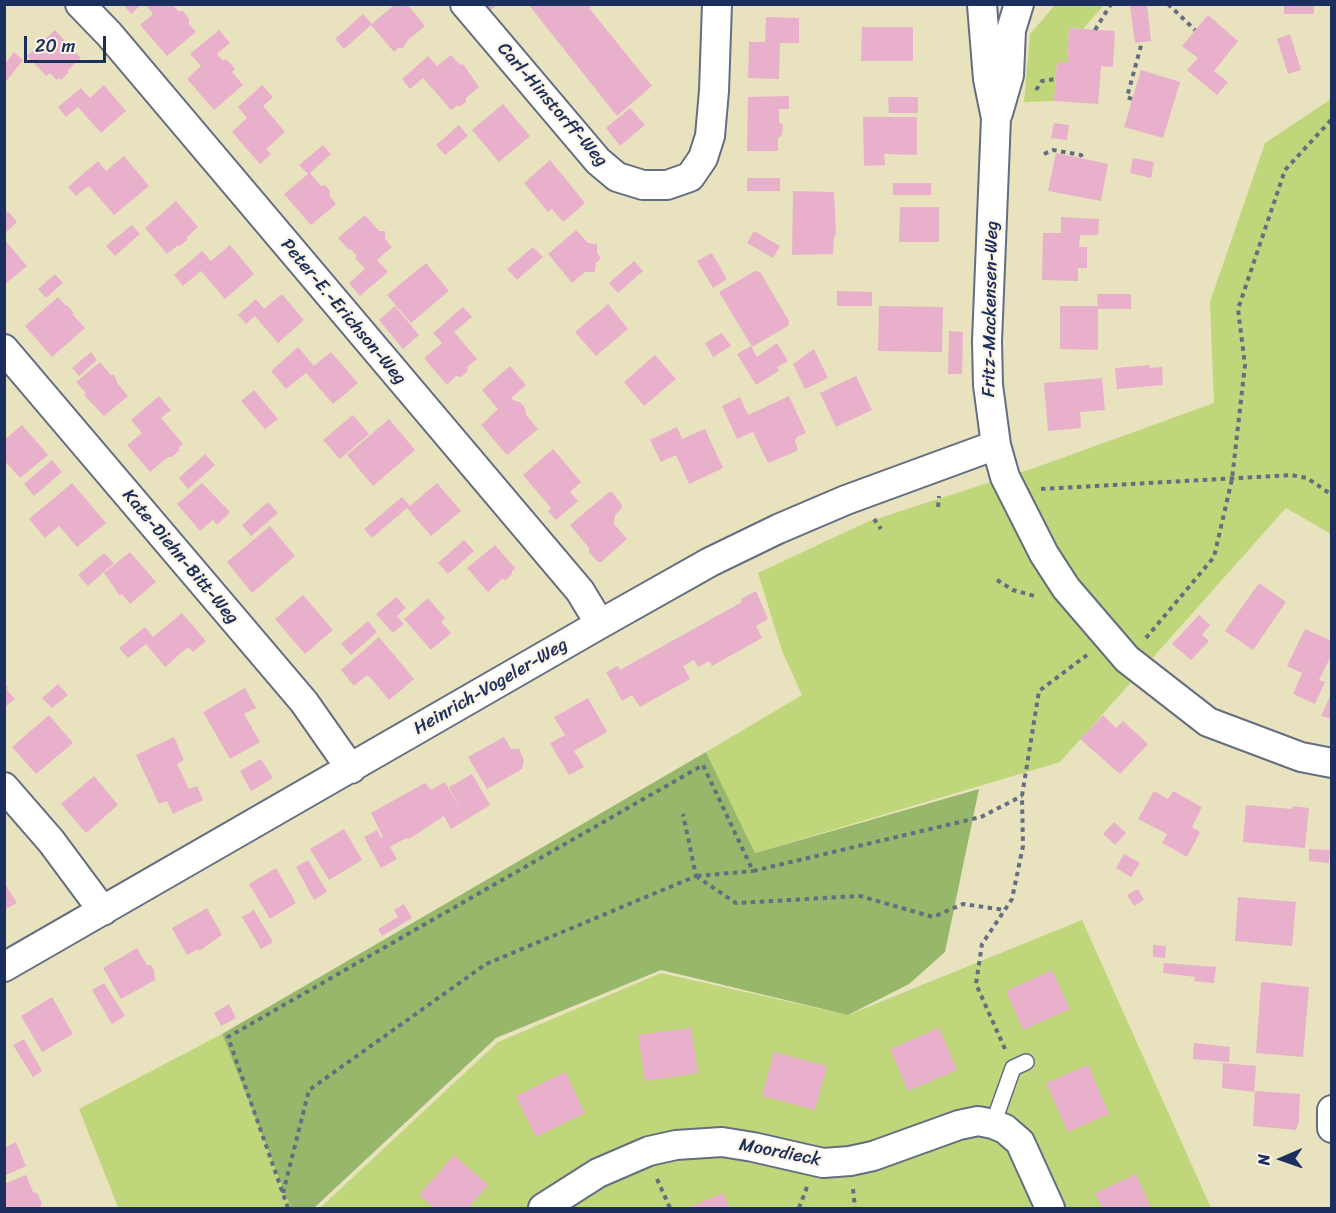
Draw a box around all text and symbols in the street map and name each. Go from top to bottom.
scale bar [27,24,110,62]
text: 20 m [35,30,75,62]
street label: Carl-Hinstorff-Weg [492,38,612,172]
street label: Fritz-Mackensen-Weg [979,221,1003,397]
street label: Peter-E.-Erichson-Weg [276,235,410,389]
street label: Kate-Diehn-Bitt-Weg [117,485,243,629]
street label: Heinrich-Vogeler-Weg [410,634,572,740]
north arrow [1252,1129,1312,1189]
street label: Moordieck [737,1135,823,1171]
text: N [1249,1154,1278,1166]

